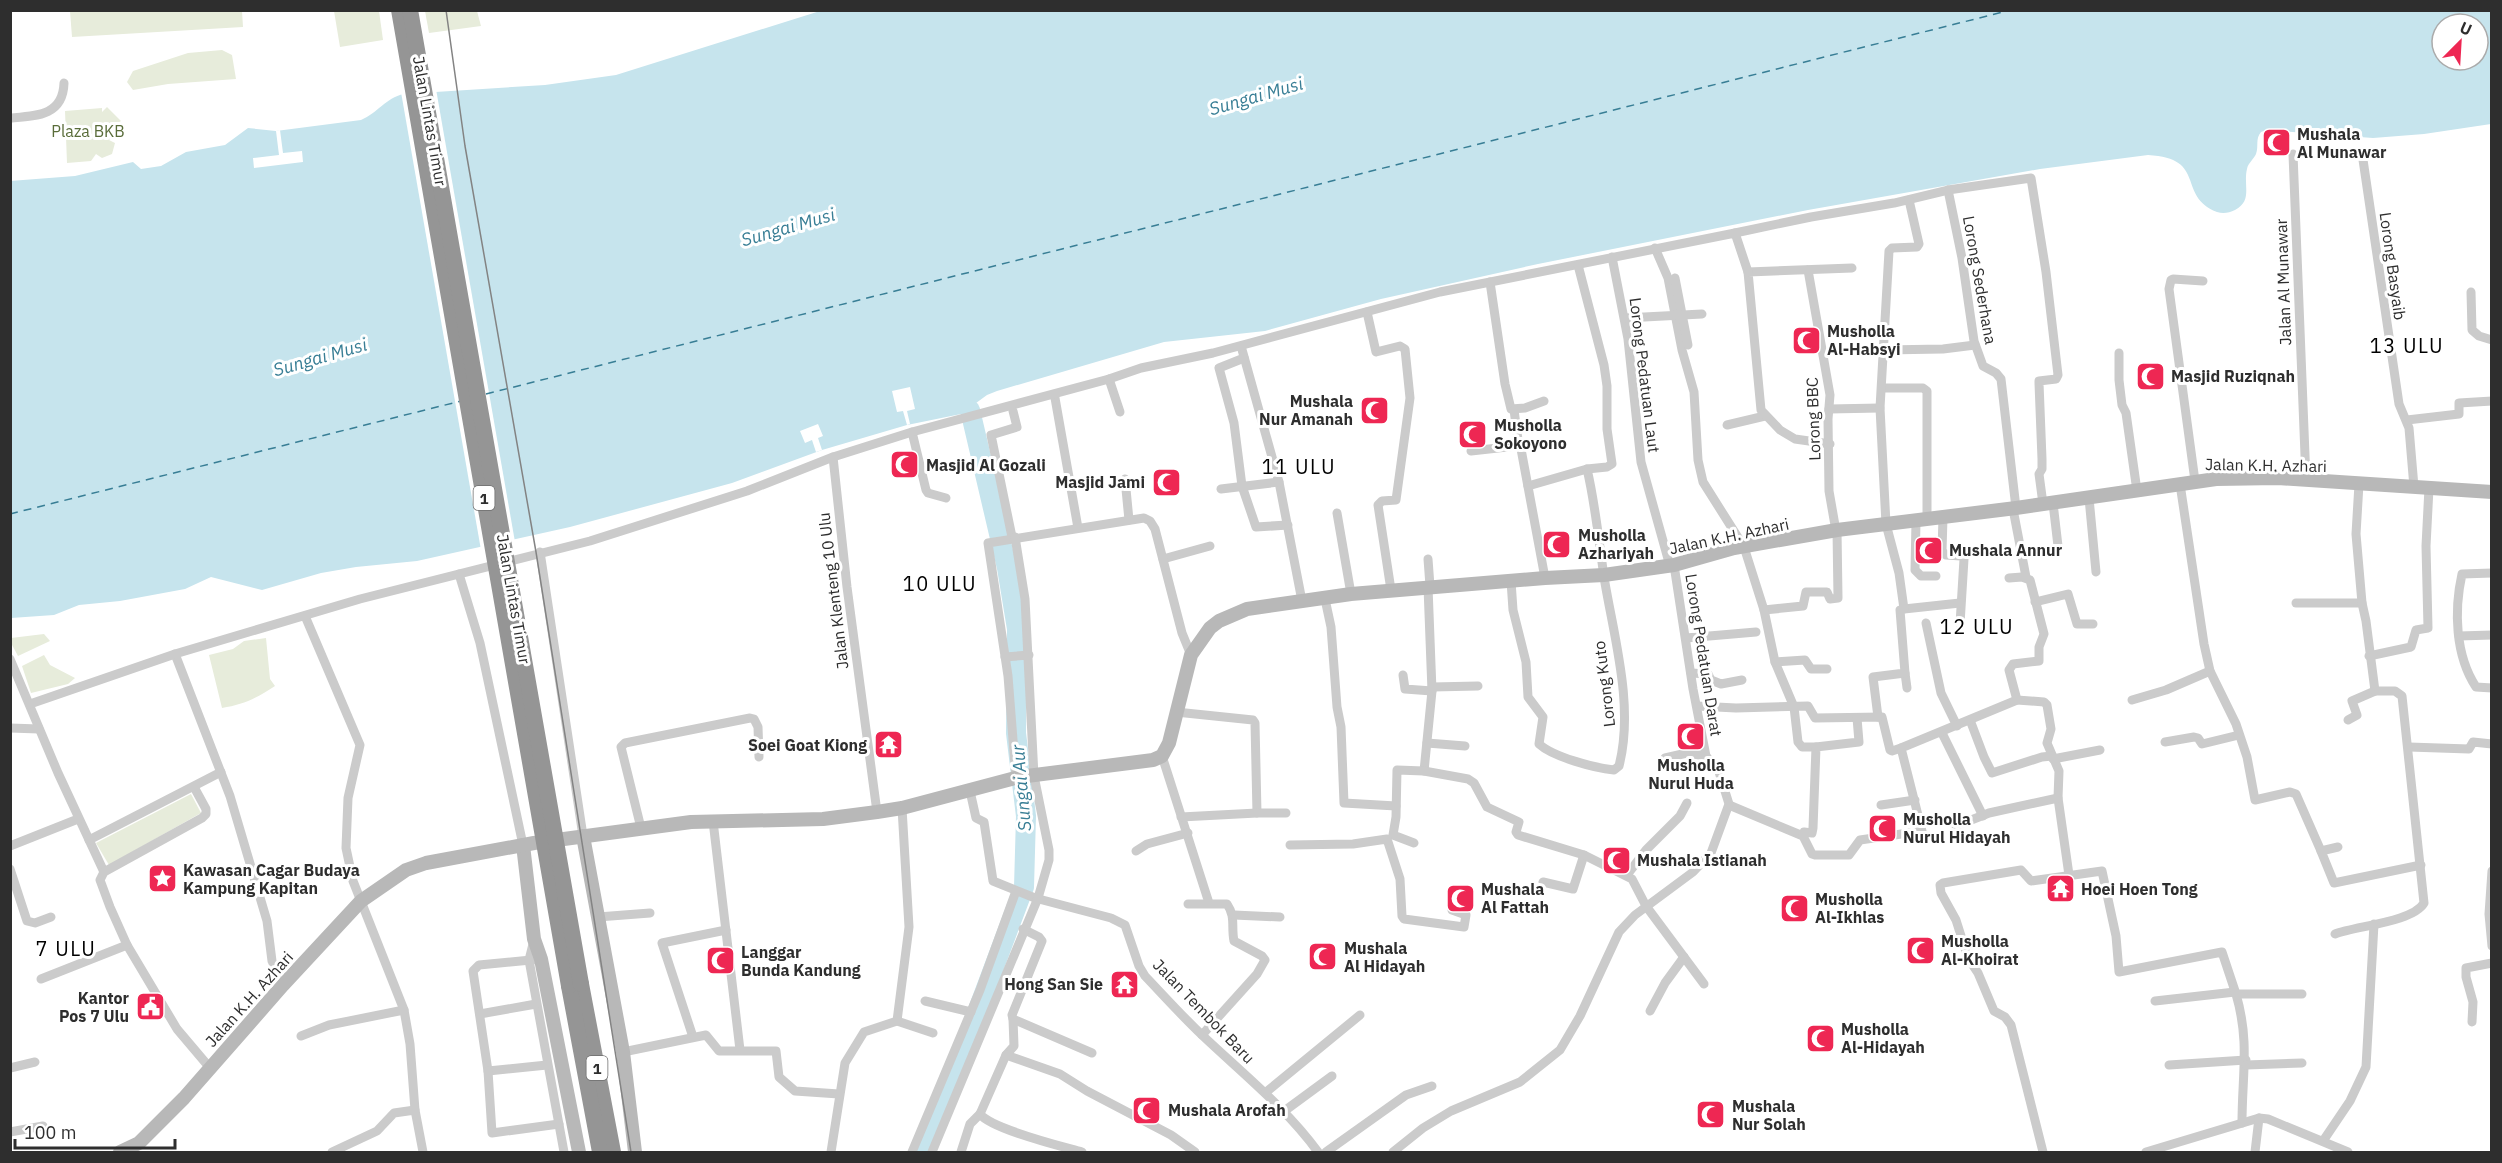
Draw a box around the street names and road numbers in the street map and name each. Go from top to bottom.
street label: Jalan Lintas Timur [409,55,451,188]
street label: Lorong Basyaib [2376,211,2410,321]
street label: Lorong Sederhana [1959,214,2001,346]
street label: Jalan Al Munawar [2271,218,2295,346]
street label: Lorong Pedatuan Laut [1626,296,1664,454]
street label: Lorong BBC [1802,377,1824,461]
street label: Jalan K.H. Azhari [2205,454,2327,476]
road number: 1 [474,486,494,510]
street label: Jalan Klenteng 10 Ulu [813,511,853,671]
street label: Jalan K.H. Azhari [1667,514,1791,558]
street label: Jalan Lintas Timur [493,533,535,666]
street label: Lorong Pedatuan Darat [1681,572,1727,738]
street label: Lorong Kuto [1589,640,1619,728]
street label: Jalan K.H. Azhari [201,947,297,1051]
street label: Jalan Tembok Baru [1149,955,1259,1067]
road number: 1 [586,1056,608,1080]

